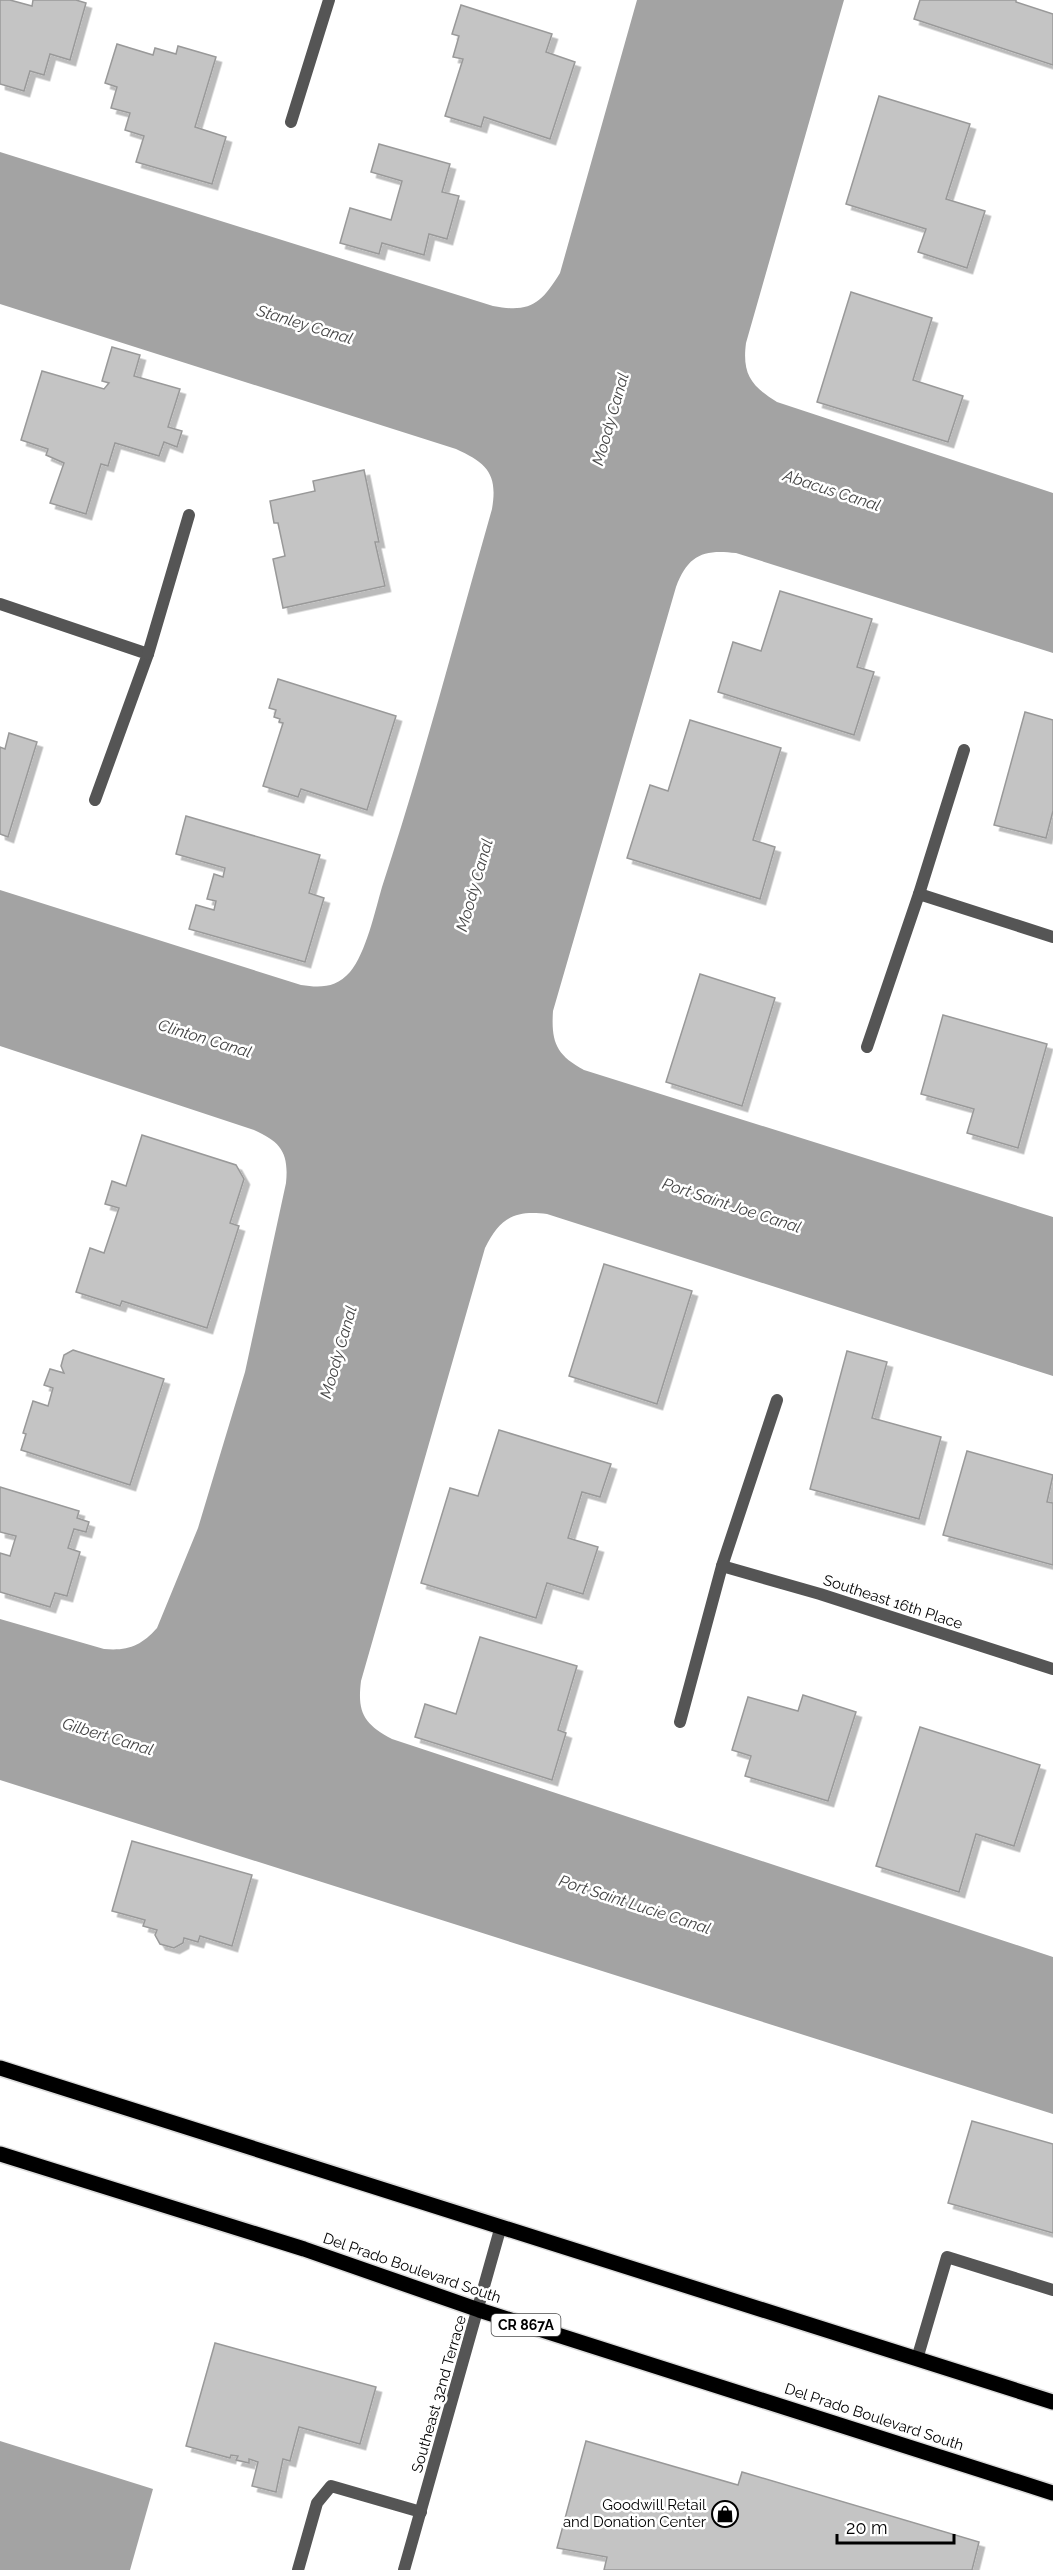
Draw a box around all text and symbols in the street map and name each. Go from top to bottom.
water label: Stanley Canal [254,301,355,348]
water label: Moody Canal [588,371,633,468]
water label: Abacus Canal [780,465,883,515]
water label: Moody Canal [452,837,497,934]
water label: Clinton Canal [156,1015,254,1062]
water label: Port Saint Joe Canal [660,1174,804,1237]
water label: Moody Canal [316,1304,361,1401]
street label: Southeast 16th Place [821,1571,965,1633]
water label: Gilbert Canal [60,1714,156,1759]
water label: Port Saint Lucie Canal [556,1871,713,1938]
street label: Del Prado Boulevard South [321,2229,503,2307]
street label: Southeast 32nd Terrace [408,2313,470,2475]
road number: CR 867A [492,2314,560,2336]
street label: Del Prado Boulevard South [782,2380,966,2454]
place label: Goodwill Retail and Donation Center [563,2496,707,2531]
shop icon: Goodwill Retail and Donation Center [710,2499,740,2529]
scale bar [837,2507,954,2545]
text: 20 m [846,2517,888,2538]

